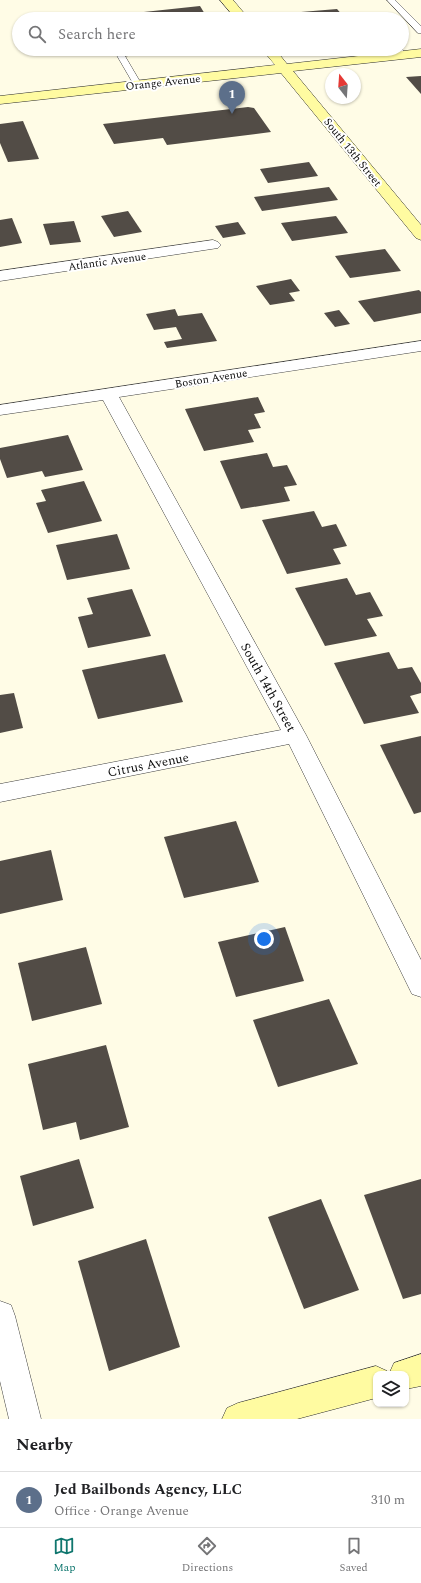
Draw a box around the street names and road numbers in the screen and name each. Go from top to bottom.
street label: Orange Avenue [125,70,201,95]
street label: South 13th Street [320,114,386,190]
street label: Atlantic Avenue [67,248,147,275]
street label: Boston Avenue [174,364,249,393]
street label: South 14th Street [235,639,301,736]
street label: Citrus Avenue [106,747,191,783]

